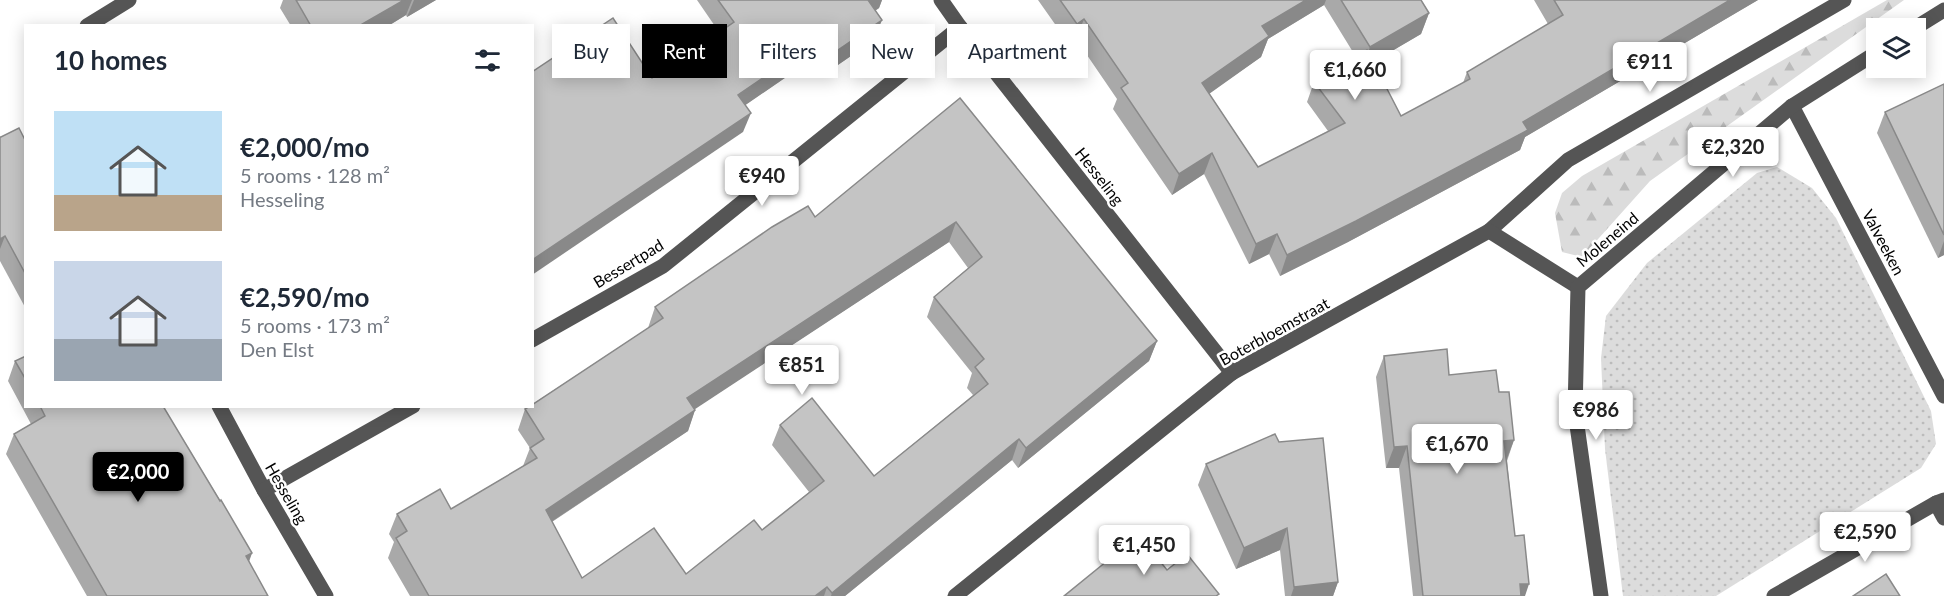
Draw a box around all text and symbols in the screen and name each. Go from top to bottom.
map controls [1866,18,1926,78]
button: layers [1866,18,1926,78]
chip: Buy [552,24,630,78]
chip: Rent [642,24,727,78]
chip: Filters [739,24,838,78]
chip: New [850,24,935,78]
chip: Apartment [947,24,1088,78]
pin: €911 [1614,42,1686,93]
text: 10 homes [54,44,167,76]
icon: filters [471,44,504,77]
text: €911 [1627,49,1673,73]
pin: €1,660 [1306,50,1404,101]
text: €1,660 [1324,57,1386,81]
pin: €2,320 [1684,127,1782,178]
text: €2,000/mo [240,131,370,163]
text: €2,320 [1702,134,1764,158]
icon: home [102,135,174,207]
street label: Hesseling [1072,144,1128,208]
pin: €940 [726,156,798,207]
text: 5 rooms · 128 m² [240,163,390,187]
text: €940 [739,163,785,187]
text: Hesseling [240,187,324,211]
street label: Valveeken [1859,206,1909,278]
street label: Moleneind [1572,208,1642,270]
street label: Bessertpad [589,235,667,291]
text: €2,590/mo [240,281,370,313]
icon: home [102,285,174,357]
street label: Boterbloemstraat [1216,293,1332,369]
text: 5 rooms · 173 m² [240,313,390,337]
text: Den Elst [240,337,314,361]
pin: €851 [766,345,838,396]
text: €851 [779,352,825,376]
pin: €986 [1560,390,1632,441]
text: €986 [1573,397,1619,421]
pin: €1,670 [1408,424,1506,475]
text: €1,670 [1426,431,1488,455]
pin: €2,000 [89,452,187,503]
text: €2,000 [107,459,169,483]
street label: Hesseling [262,459,312,527]
pin: €2,590 [1816,512,1914,563]
text: €2,590 [1834,519,1896,543]
pin: €1,450 [1095,525,1193,576]
text: €1,450 [1113,532,1175,556]

